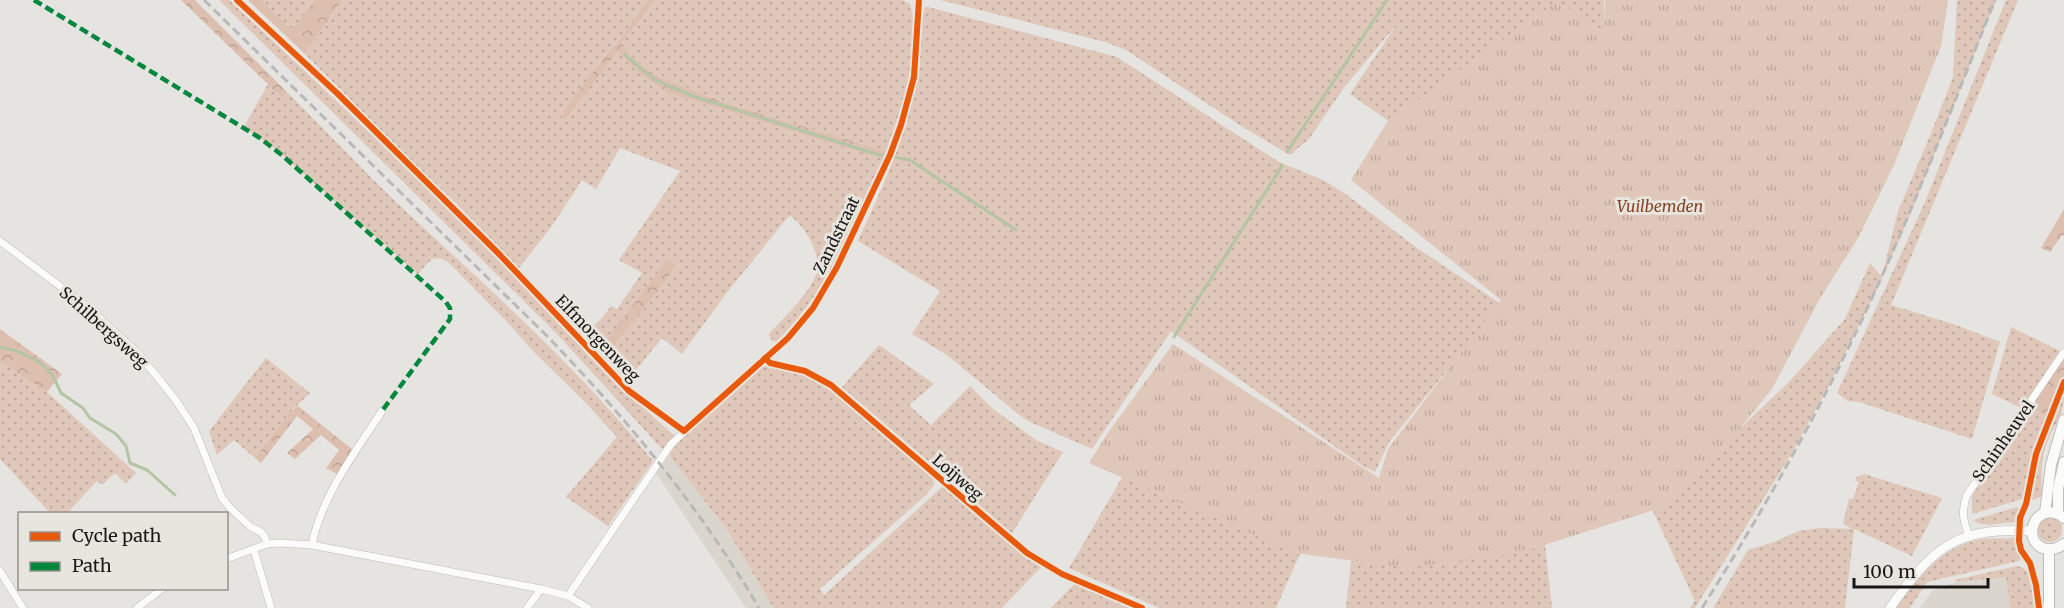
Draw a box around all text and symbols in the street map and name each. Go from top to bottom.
street label: Zandstraat [809,192,864,277]
park label: Vuilbemden [1617,196,1703,216]
street label: Schilbergsweg [56,282,153,372]
street label: Elfmorgenweg [551,290,645,386]
street label: Schinheuvel [1968,396,2038,486]
street label: Loijweg [929,450,988,505]
legend [18,512,228,590]
text: Cycle path [72,524,162,547]
scale bar [1854,551,1988,589]
text: Path [72,554,112,577]
text: 100 m [1863,560,1916,583]

